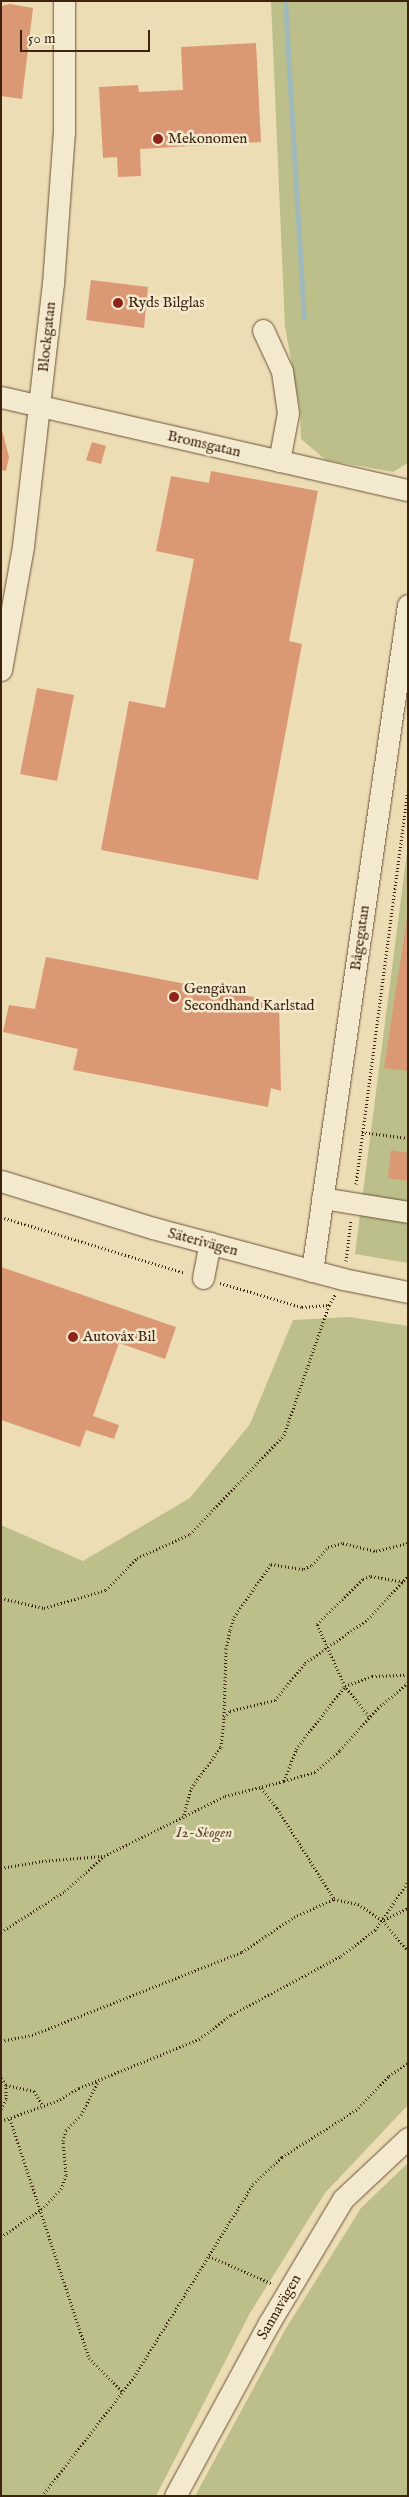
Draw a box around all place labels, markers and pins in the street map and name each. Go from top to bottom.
place label: Mekonomen [168,130,247,148]
marker: Mekonomen [152,133,164,145]
place label: Ryds Bilglas [128,294,205,312]
marker: Ryds Bilglas [112,297,124,309]
place label: Gengåvan Secondhand Karlstad [184,979,315,1014]
marker: Gengåvan Secondhand Karlstad [168,991,180,1003]
place label: Autovåx Bil [83,1328,156,1346]
marker: Autovåx Bil [67,1331,79,1343]

